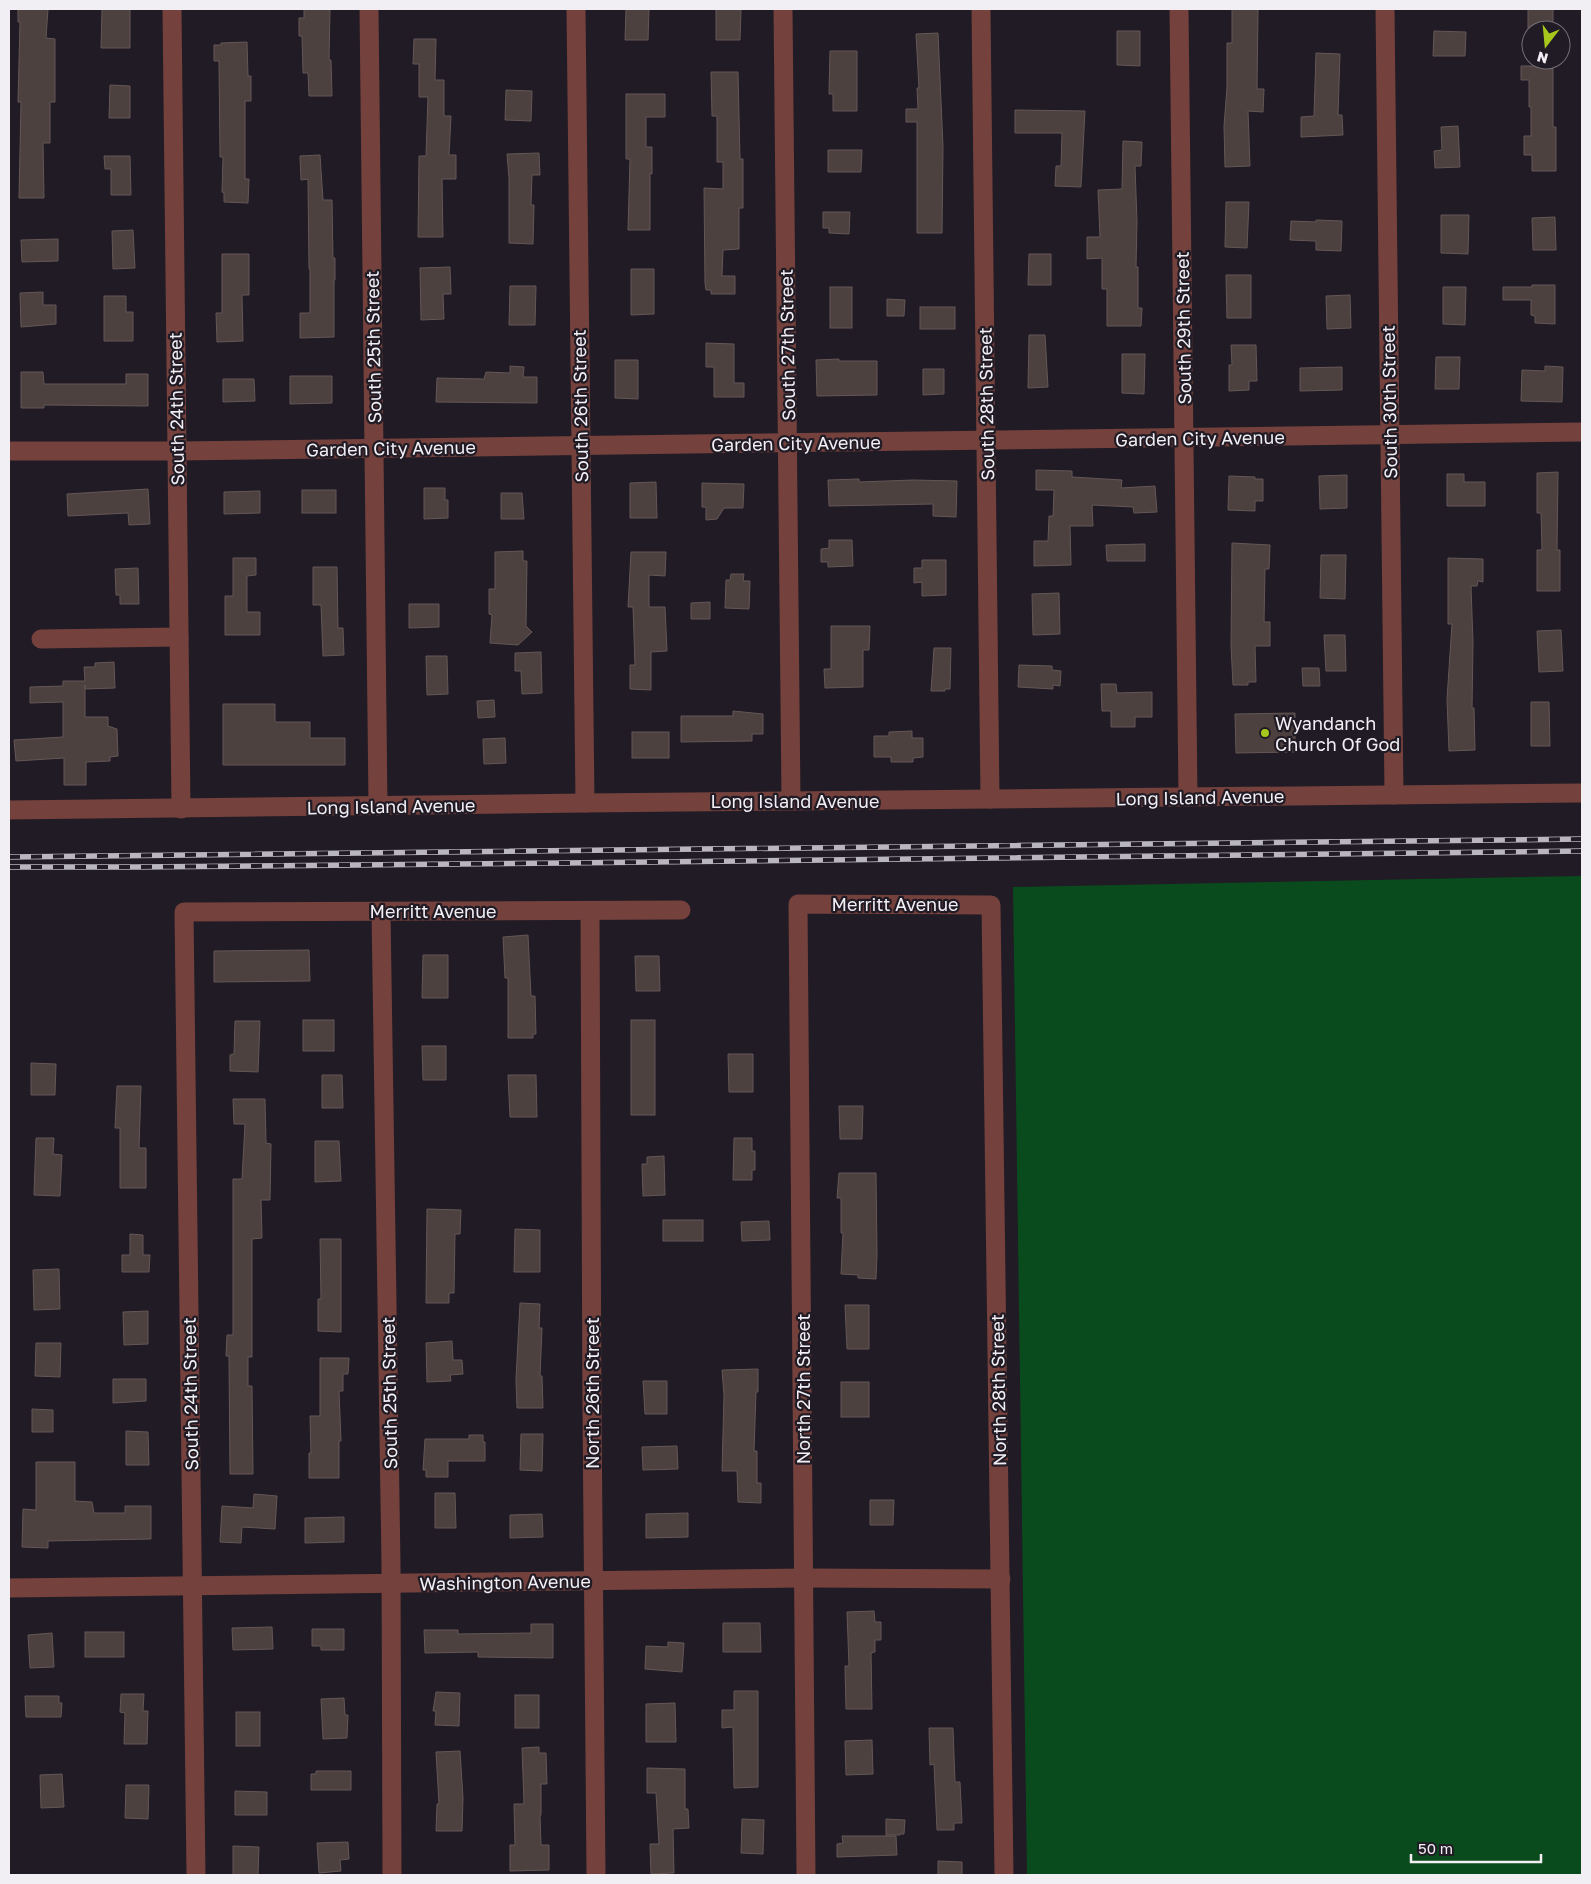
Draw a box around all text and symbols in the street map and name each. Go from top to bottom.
north arrow [1521,20,1571,70]
text: N [1535,48,1550,68]
street label: South 29th Street [1171,251,1195,405]
street label: South 27th Street [775,269,799,421]
street label: South 25th Street [361,270,385,424]
street label: South 30th Street [1377,325,1401,479]
street label: South 28th Street [974,327,998,481]
street label: South 26th Street [568,329,592,483]
street label: South 24th Street [164,332,188,486]
street label: Garden City Avenue [1115,426,1285,450]
street label: Garden City Avenue [711,431,881,455]
street label: Garden City Avenue [306,436,476,460]
place label: Wyandanch Church Of God [1275,712,1400,755]
marker: Wyandanch Church Of God [1259,727,1271,739]
street label: Long Island Avenue [1115,785,1285,809]
street label: Long Island Avenue [711,790,879,812]
street label: Long Island Avenue [306,794,476,818]
street label: Merritt Avenue [831,893,959,915]
street label: Merritt Avenue [369,900,497,922]
street label: North 27th Street [792,1314,814,1464]
street label: North 28th Street [986,1314,1010,1466]
street label: South 25th Street [377,1316,401,1470]
street label: South 24th Street [178,1317,202,1471]
street label: North 26th Street [581,1317,603,1469]
street label: Washington Avenue [419,1570,591,1594]
scale bar [1411,1832,1541,1864]
text: 50 m [1418,1839,1453,1857]

